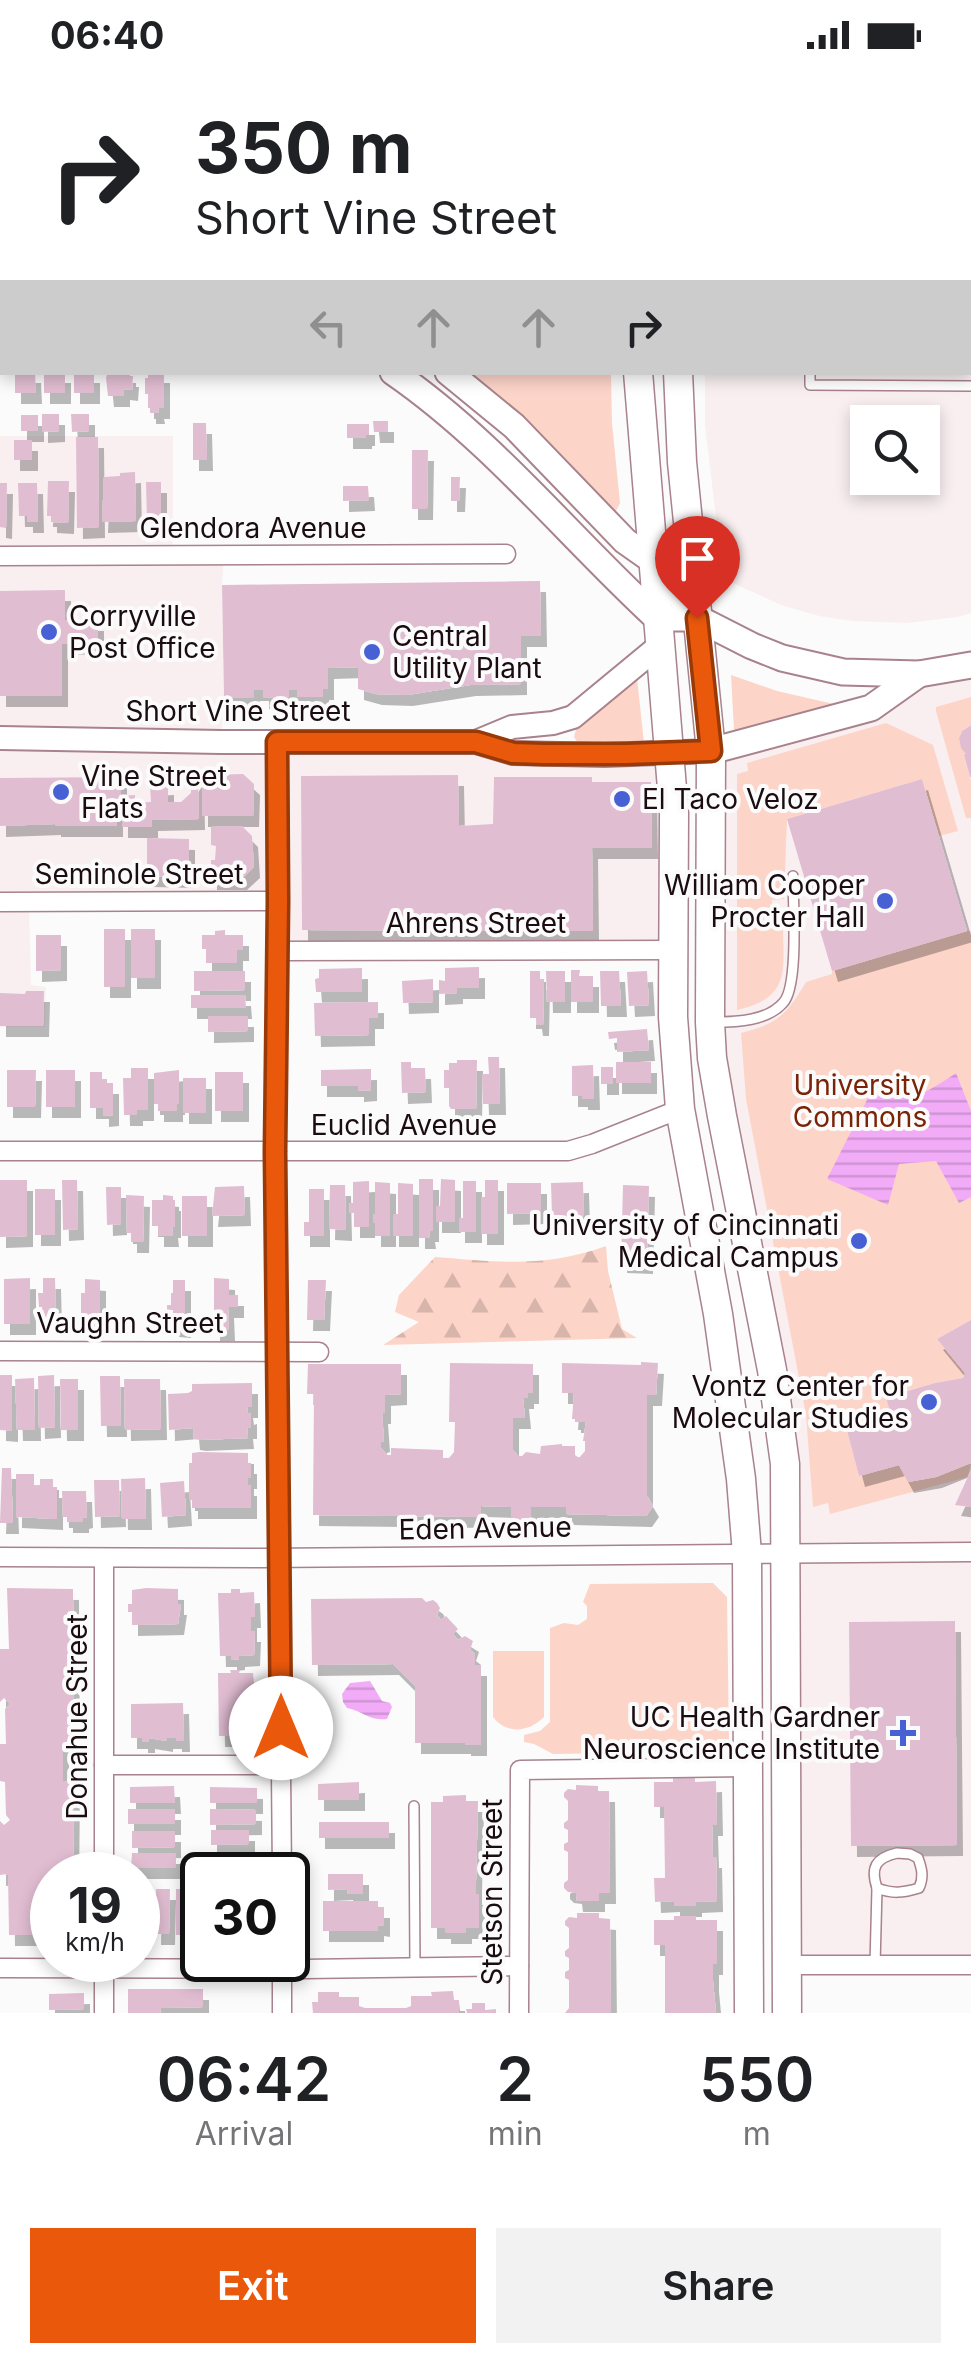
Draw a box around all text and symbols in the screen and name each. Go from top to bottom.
text: 06:40 [50,12,164,58]
text: 350 m [195,105,413,190]
icon: right [30,110,160,240]
text: Short Vine Street [195,190,557,245]
icon: left [301,300,356,355]
icon: ahead [406,300,461,355]
icon: ahead [511,300,566,355]
icon: right [616,300,671,355]
map controls [850,405,940,495]
button: search [850,405,940,495]
street label: Glendora Avenue [140,511,366,545]
pin [655,516,740,619]
icon: arrive [670,531,725,586]
place label: Corryville Post Office [69,599,215,665]
place label: Central Utility Plant [392,619,542,685]
marker: Corryville Post Office [38,621,60,643]
marker: Central Utility Plant [361,641,383,663]
street label: Short Vine Street [125,694,351,728]
place label: Vine Street Flats [81,759,227,825]
marker: Vine Street Flats [50,781,72,803]
place label: El Taco Veloz [642,782,819,816]
marker: El Taco Veloz [611,788,633,810]
street label: Seminole Street [35,857,243,891]
place label: William Cooper Procter Hall [664,868,865,934]
marker: William Cooper Procter Hall [874,890,896,912]
street label: Ahrens Street [386,906,566,940]
park label: University Commons [793,1068,927,1134]
street label: Euclid Avenue [311,1108,497,1142]
place label: University of Cincinnati Medical Campus [532,1208,839,1274]
marker: University of Cincinnati Medical Campus [848,1230,870,1252]
street label: Vaughn Street [36,1306,224,1340]
place label: Vontz Center for Molecular Studies [672,1369,909,1435]
marker: Vontz Center for Molecular Studies [918,1391,940,1413]
street label: Eden Avenue [398,1509,572,1547]
street label: Donahue Street [60,1614,94,1820]
position arrow [229,1676,333,1780]
place label: UC Health Gardner Neuroscience Institute [583,1700,880,1766]
marker: UC Health Gardner Neuroscience Institute [890,1720,916,1746]
street label: Stetson Street [475,1798,509,1986]
speed limit sign: 30 [180,1852,310,1982]
text: 19 [68,1875,122,1935]
text: km/h [65,1927,125,1957]
text: 06:42 [157,2043,331,2115]
text: 2 [496,2043,534,2115]
text: 550 [699,2043,814,2115]
text: Arrival [195,2114,293,2153]
text: min [488,2114,543,2153]
text: m [743,2114,771,2153]
button: Exit [30,2228,476,2343]
button: Share [496,2228,941,2343]

